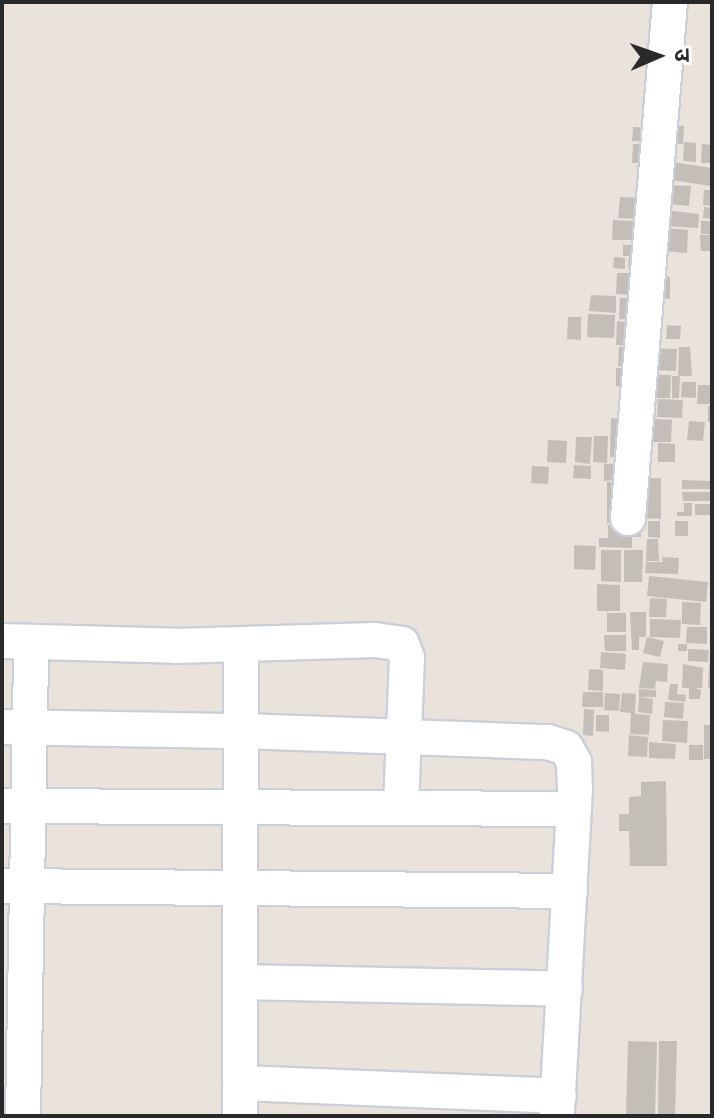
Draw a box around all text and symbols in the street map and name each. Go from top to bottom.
north arrow [618,16,698,96]
text: उ [669,48,696,62]

